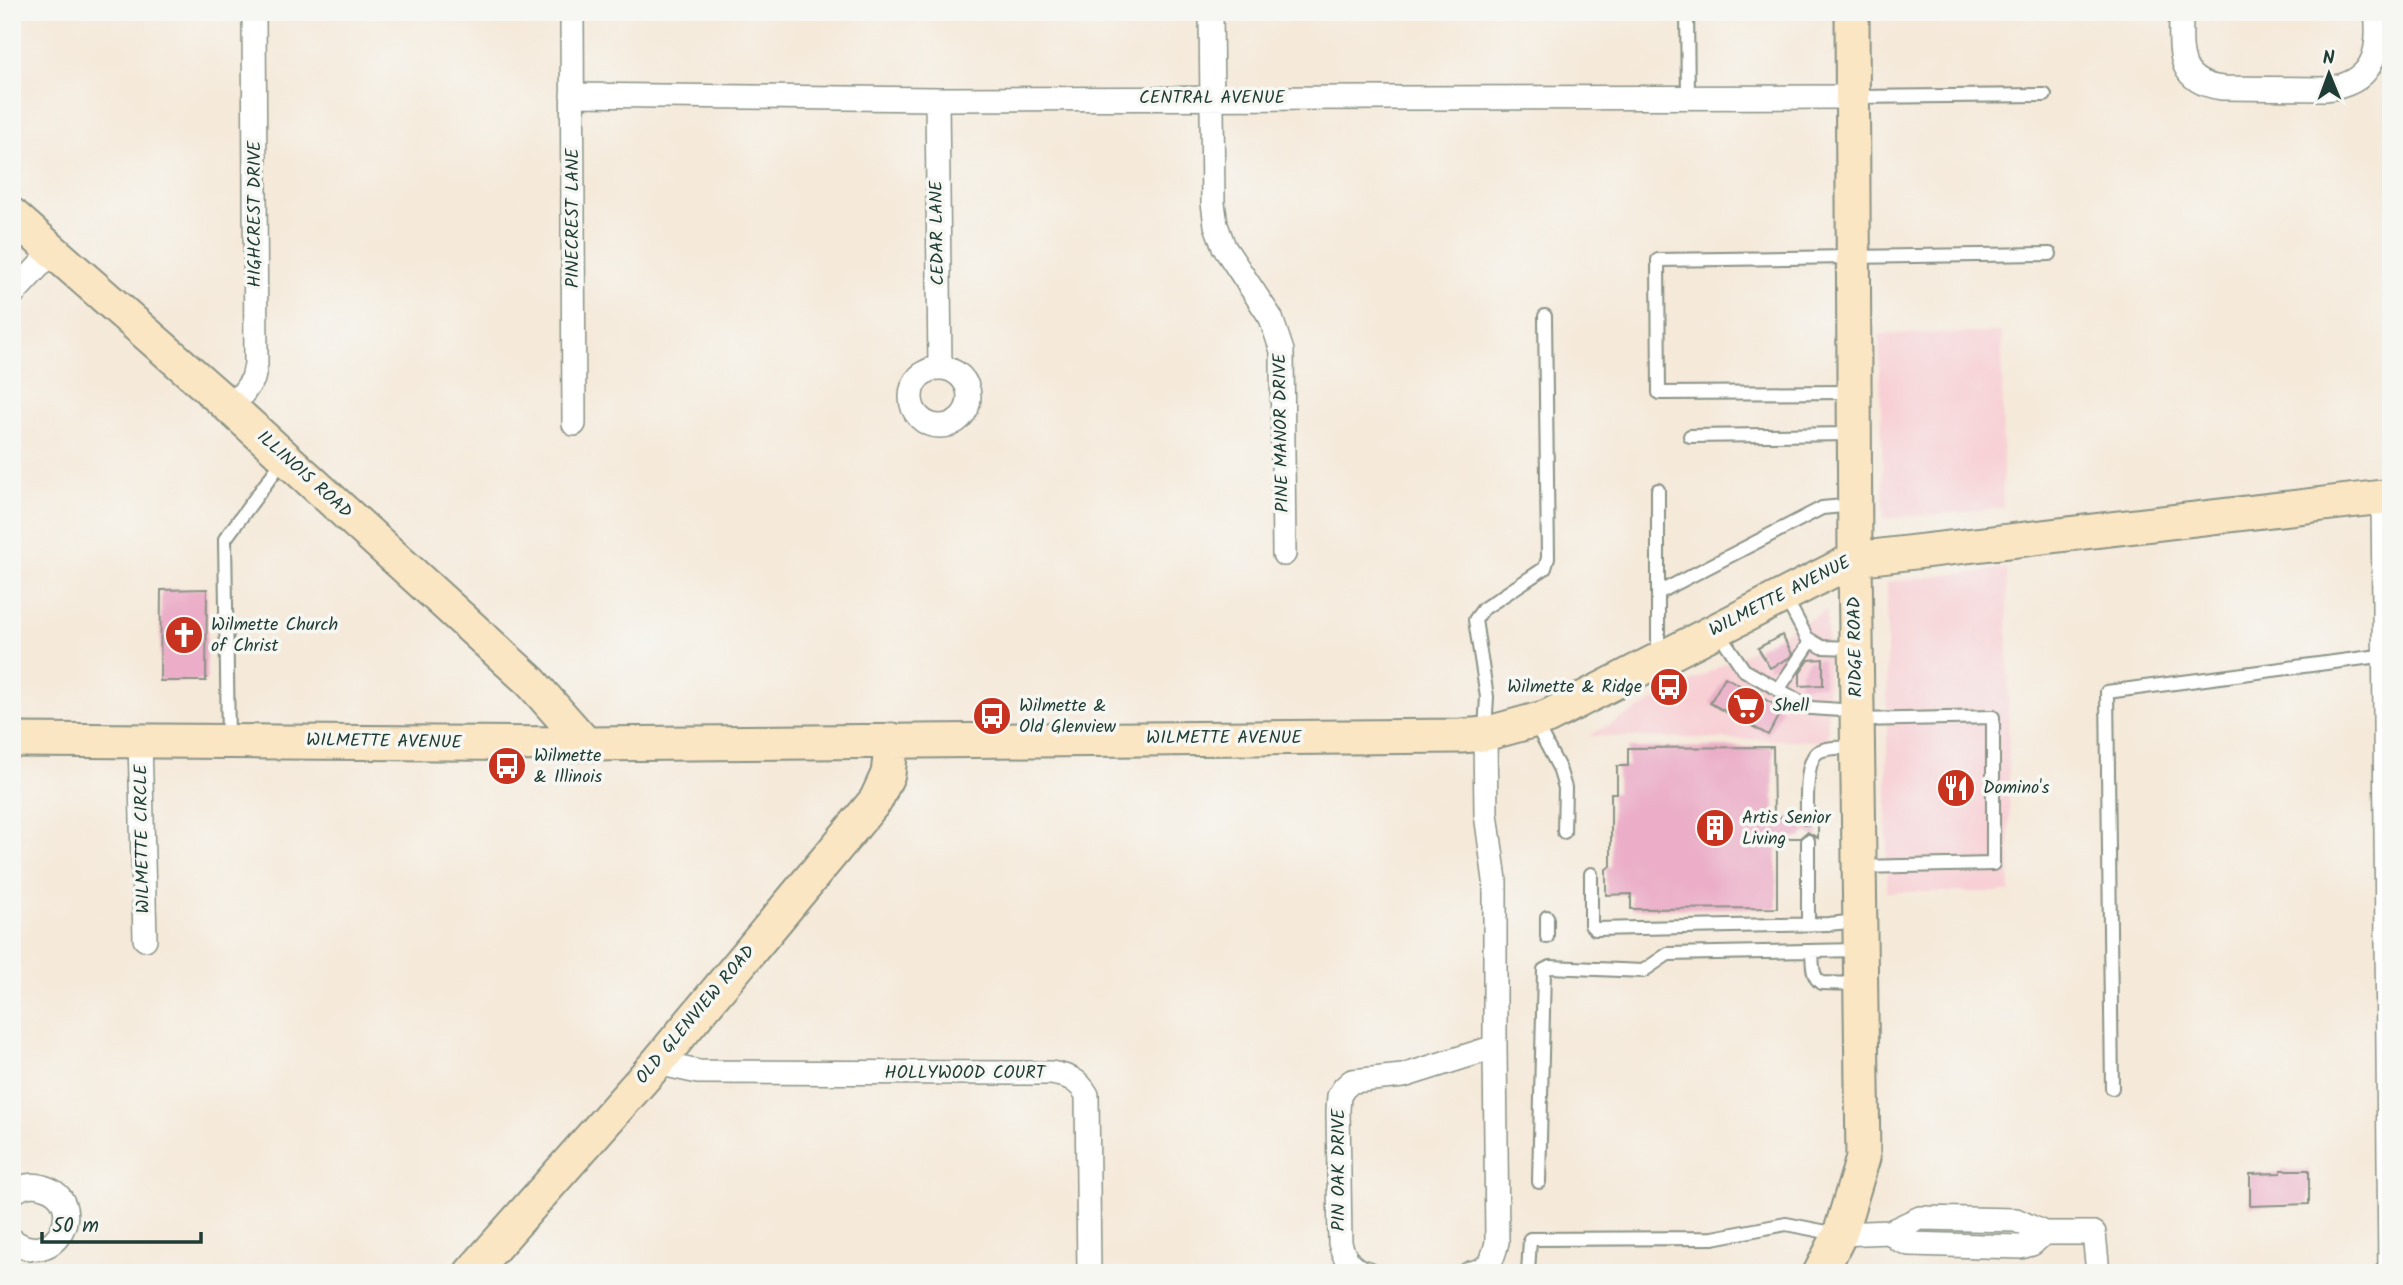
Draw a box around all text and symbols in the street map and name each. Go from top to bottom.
north arrow [2294,38,2364,108]
text: N [2322,44,2335,74]
street label: CENTRAL AVENUE [1139,84,1286,113]
street label: HIGHCREST DRIVE [241,140,270,287]
street label: PINECREST LANE [559,148,588,288]
street label: CEDAR LANE [923,180,953,286]
street label: PINE MANOR DRIVE [1266,353,1298,513]
street label: ILLINOIS ROAD [250,424,359,526]
street label: WILMETTE AVENUE [1704,549,1856,645]
street label: RIDGE ROAD [1841,596,1871,698]
place label: Wilmette Church of Christ [211,611,338,661]
church icon: Wilmette Church of Christ [163,614,205,656]
bus stop icon: Wilmette & Ridge [1648,666,1690,708]
place label: Wilmette & Ridge [1507,673,1642,702]
supermarket icon: Shell [1725,685,1767,727]
place label: Wilmette & Old Glenview [1019,692,1117,742]
place label: Shell [1773,692,1810,721]
bus stop icon: Wilmette & Old Glenview [971,695,1013,737]
street label: WILMETTE AVENUE [1146,724,1302,753]
street label: WILMETTE AVENUE [306,726,463,758]
place label: Wilmette & Illinois [534,742,603,792]
bus stop icon: Wilmette & Illinois [486,745,528,787]
street label: WILMETTE CIRCLE [127,764,159,914]
restaurant icon: Domino's [1935,767,1977,809]
place label: Domino's [1983,774,2050,803]
place label: Artis Senior Living [1742,804,1832,854]
building icon: Artis Senior Living [1694,807,1736,849]
street label: OLD GLENVIEW ROAD [629,939,763,1091]
street label: HOLLYWOOD COURT [885,1059,1047,1088]
street label: PIN OAK DRIVE [1325,1108,1354,1231]
scale bar [42,1201,201,1245]
text: 50 m [52,1210,99,1243]

